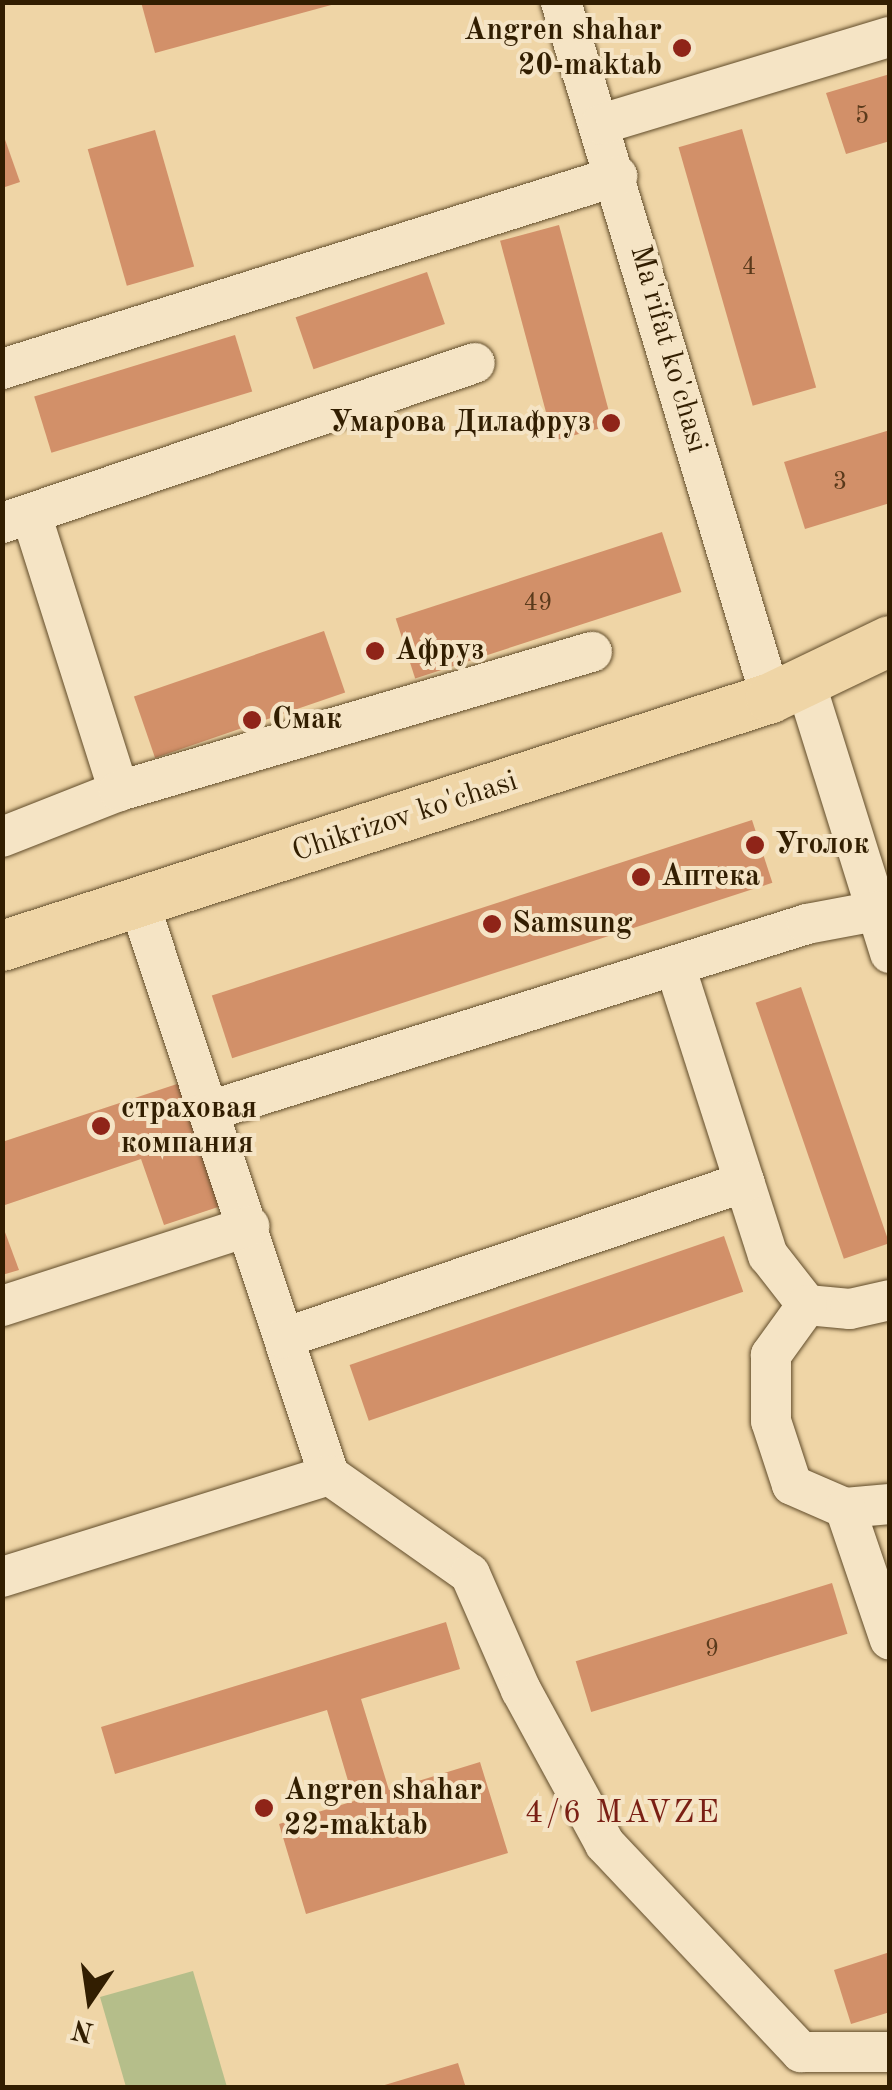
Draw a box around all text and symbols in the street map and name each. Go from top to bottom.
place label: Angren shahar 20-maktab [464,13,662,84]
marker: Angren shahar 20-maktab [671,37,693,59]
house number: 5 [855,102,869,132]
street label: Ma'rifat ko'chasi [621,241,715,457]
house number: 4 [742,253,756,283]
place label: Умарова Дилафруз [329,405,591,441]
marker: Умарова Дилафруз [600,412,622,434]
house number: 3 [833,468,847,498]
house number: 49 [524,589,552,619]
place label: Афруз [395,633,484,669]
marker: Афруз [364,640,386,662]
place label: Смак [272,702,342,738]
marker: Смак [241,709,263,731]
street label: Chikrizov ko'chasi [288,764,522,870]
place label: Уголок [775,827,869,863]
marker: Уголок [744,834,766,856]
place label: Аптека [661,859,760,895]
marker: Аптека [630,866,652,888]
place label: Samsung [512,906,633,942]
marker: Samsung [481,913,503,935]
place label: страховая компания [121,1091,257,1162]
marker: страховая компания [90,1115,112,1137]
house number: 9 [705,1635,719,1665]
place label: Angren shahar 22-maktab [284,1773,482,1844]
district label: 4/6 MAVZE [525,1795,721,1833]
marker: Angren shahar 22-maktab [253,1797,275,1819]
north arrow [40,1950,140,2050]
text: N [70,2013,97,2045]

